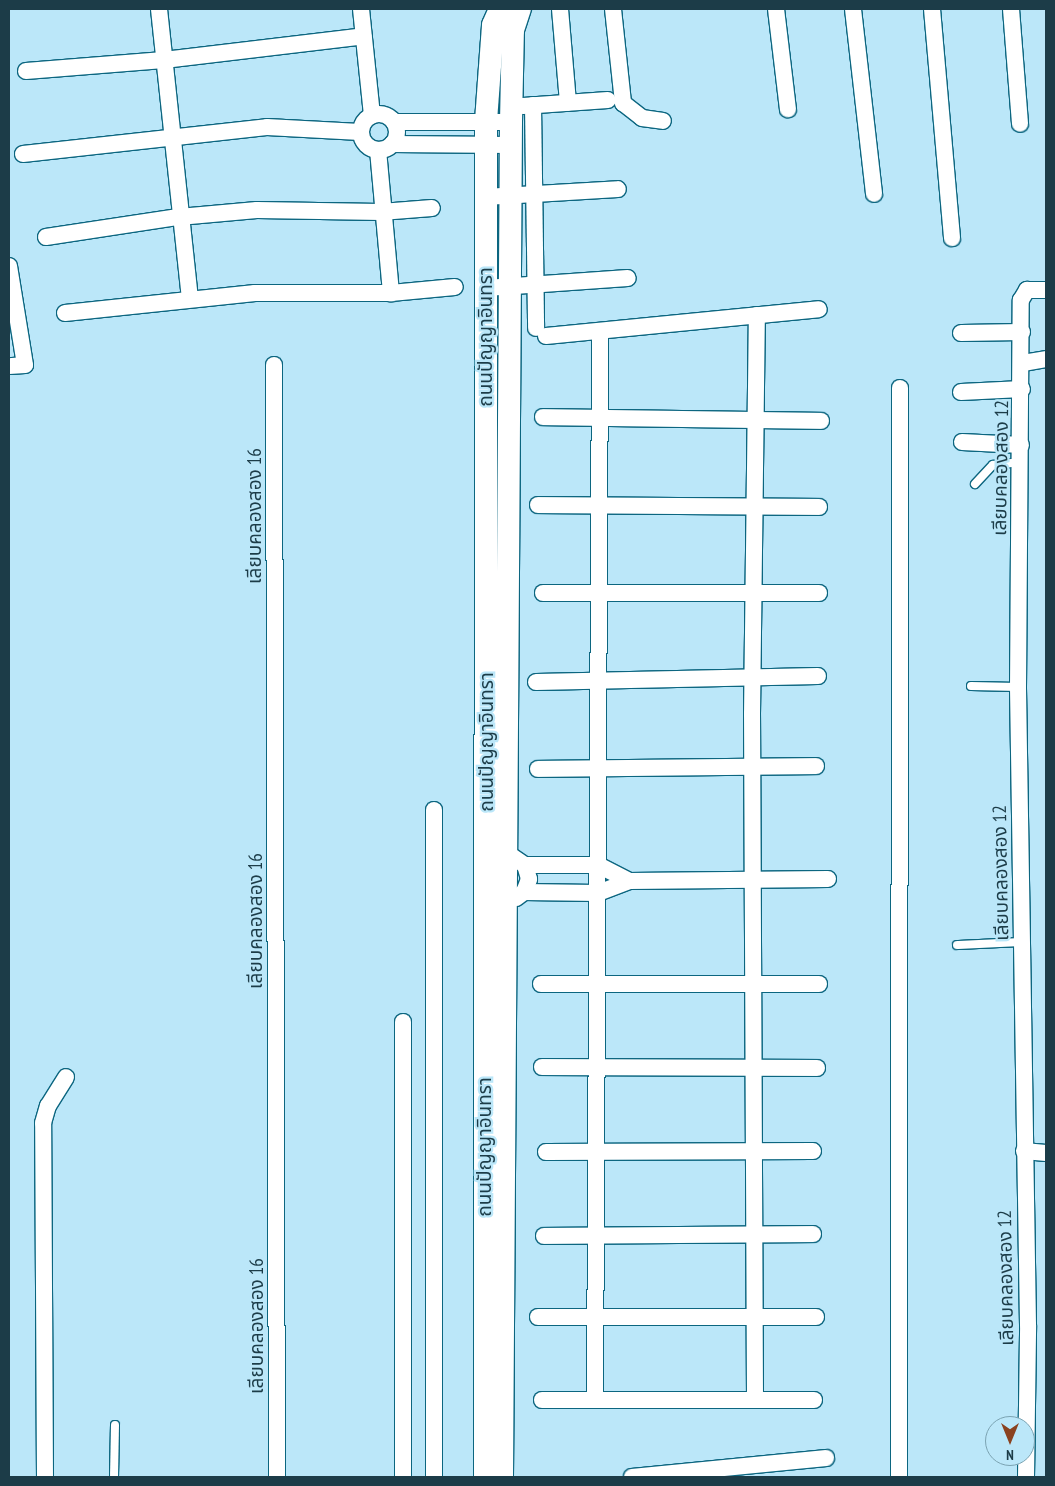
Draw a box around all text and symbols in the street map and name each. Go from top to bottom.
street label: ถนนปัญญาอินทรา [475,267,497,407]
street label: เลียบคลองสอง 12 [988,400,1014,536]
street label: เลียบคลองสอง 16 [244,448,266,584]
street label: ถนนปัญญาอินทรา [476,672,498,812]
street label: เลียบคลองสอง 12 [988,805,1014,941]
street label: เลียบคลองสอง 16 [245,853,267,989]
street label: ถนนปัญญาอินทรา [474,1077,496,1217]
street label: เลียบคลองสอง 12 [993,1210,1019,1346]
street label: เลียบคลองสอง 16 [246,1258,268,1394]
north arrow [985,1416,1035,1466]
text: N [1006,1446,1014,1464]

